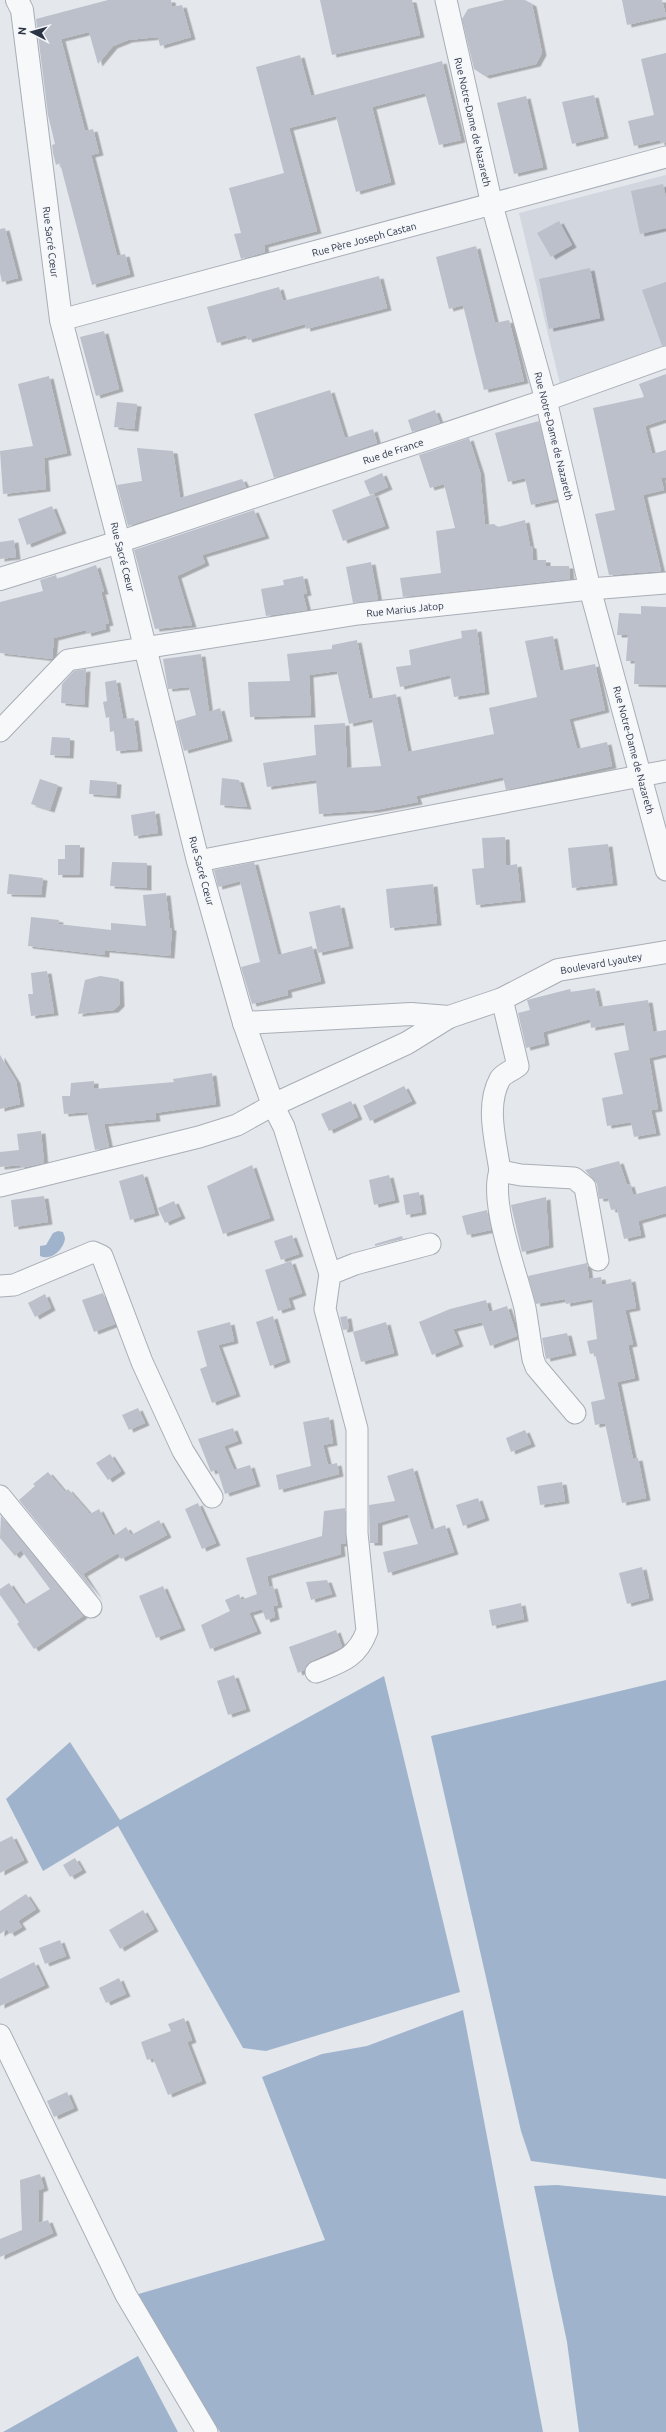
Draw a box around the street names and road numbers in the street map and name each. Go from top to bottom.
street label: Rue Notre-Dame de Nazareth [452,57,493,188]
street label: Rue Sacré Cœur [41,206,60,278]
street label: Rue Père Joseph Castan [311,220,417,259]
street label: Rue Notre-Dame de Nazareth [532,371,575,502]
street label: Rue de France [361,436,425,466]
street label: Rue Sacré Cœur [109,521,137,593]
street label: Rue Marius Jatop [366,600,444,619]
street label: Rue Notre-Dame de Nazareth [611,685,656,815]
street label: Rue Sacré Cœur [187,835,216,907]
street label: Boulevard Lyautey [559,951,643,976]

